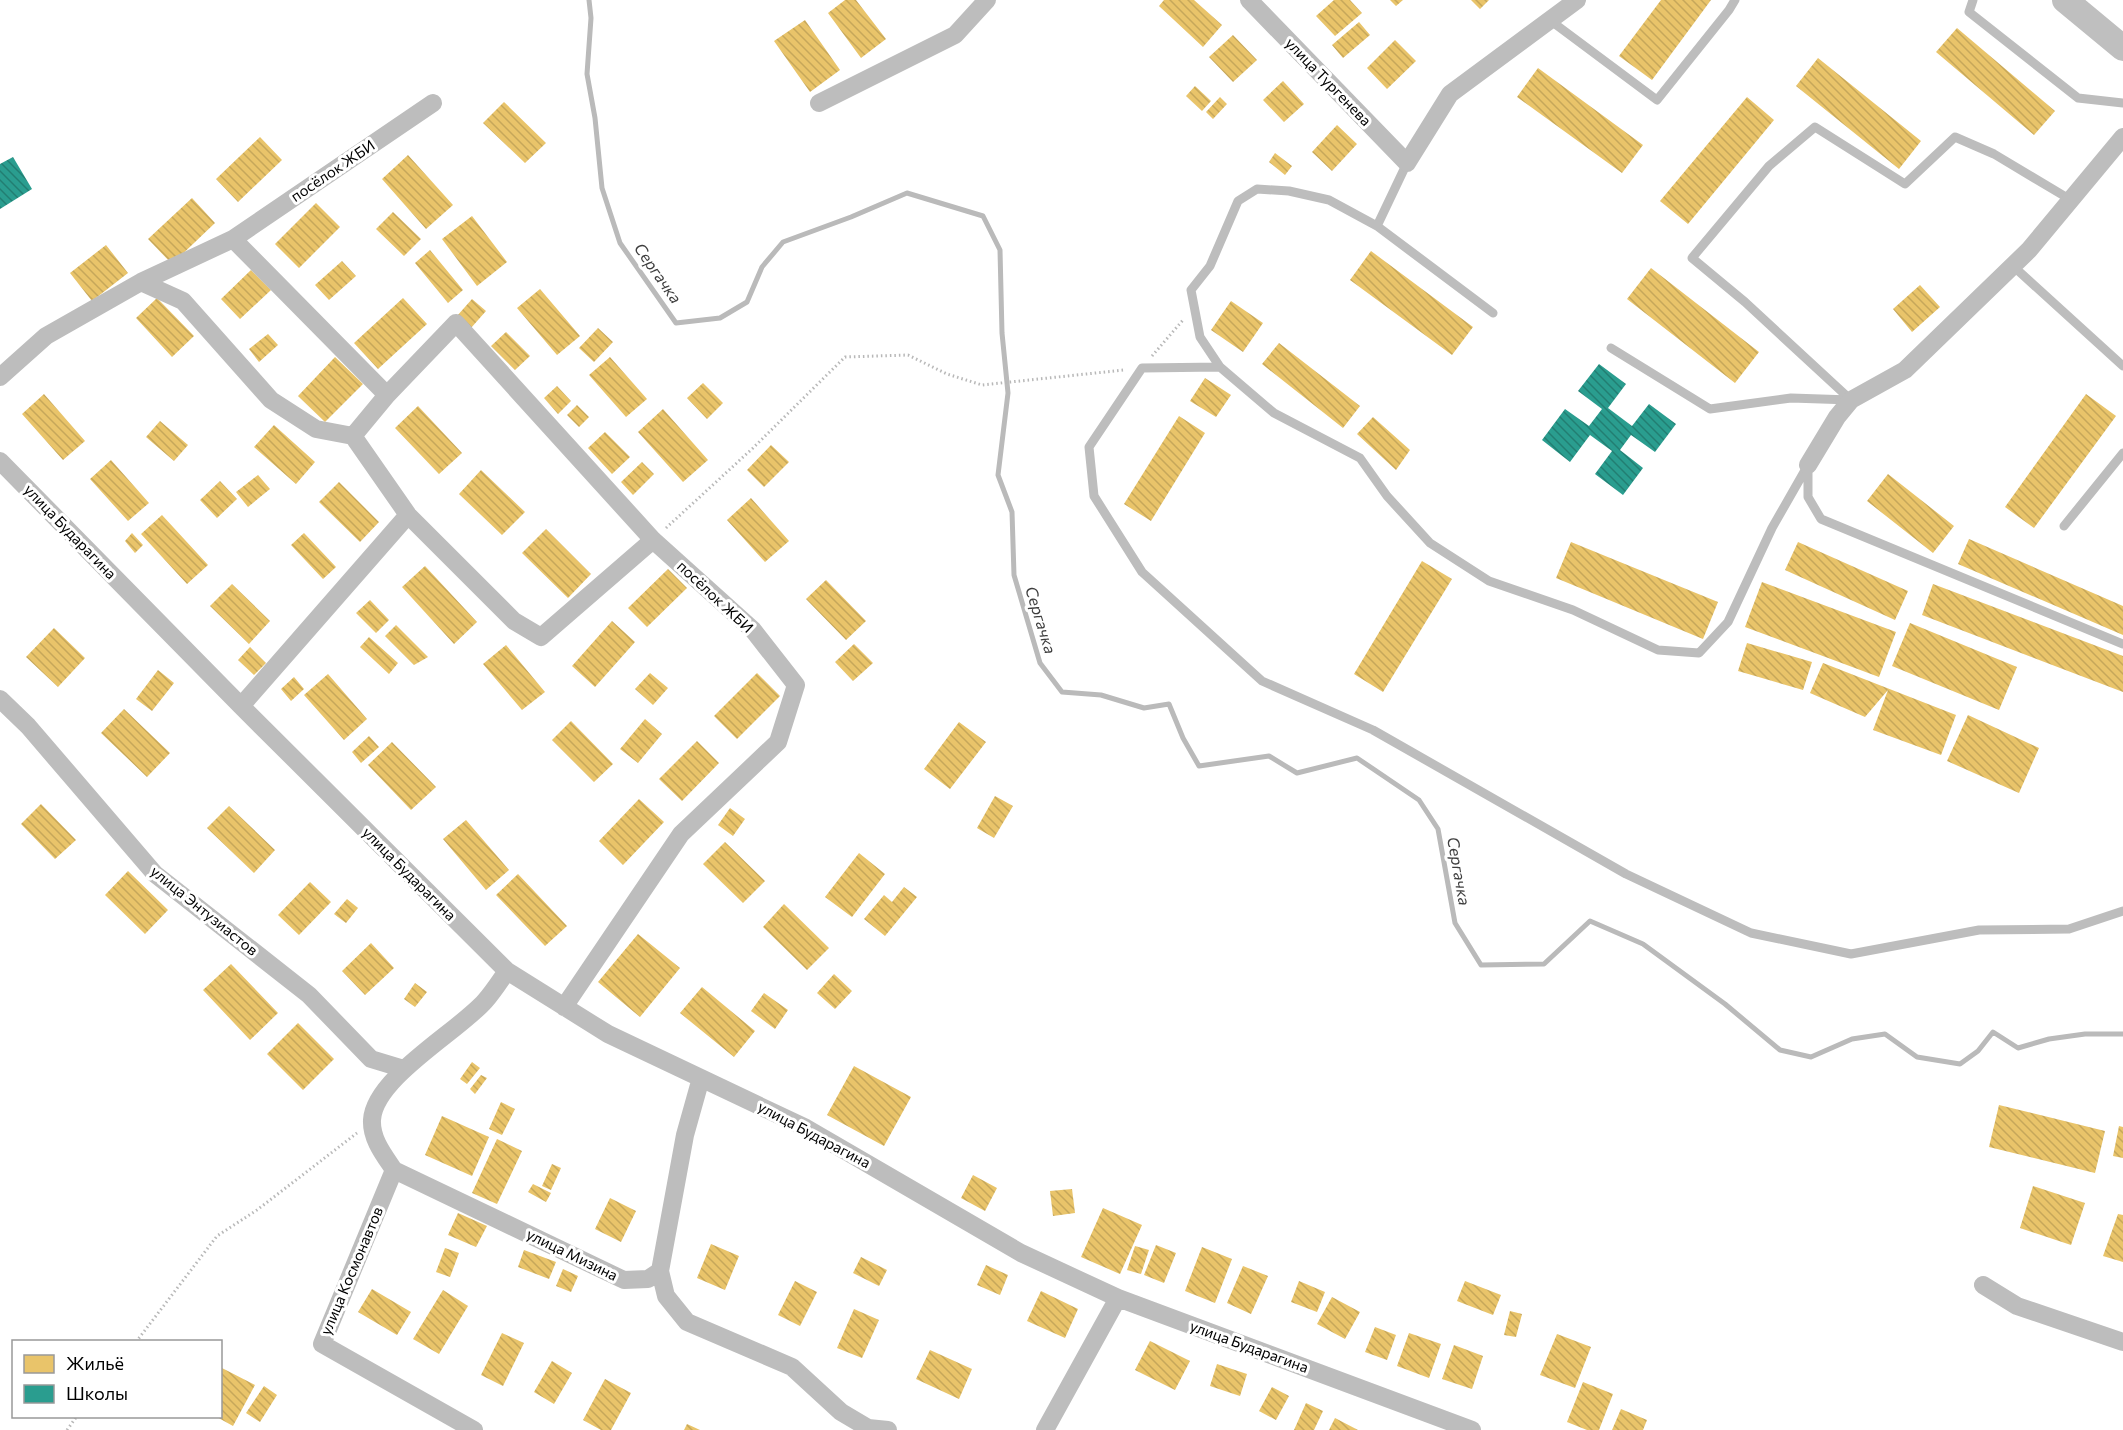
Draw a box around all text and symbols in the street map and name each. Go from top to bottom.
street label: улица Тургенева [1282,33,1375,129]
street label: посёлок ЖБИ [287,135,378,205]
water label: Сергачка [631,239,686,307]
street label: улица Бударагина [21,480,121,582]
street label: посёлок ЖБИ [674,556,757,636]
water label: Сергачка [1022,584,1061,656]
street label: улица Бударагина [359,823,460,924]
water label: Сергачка [1444,835,1475,907]
street label: улица Энтузиастов [147,862,262,959]
street label: улица Бударагина [755,1097,874,1171]
street label: улица Космонавтов [316,1204,386,1337]
street label: улица Мизина [524,1224,621,1284]
street label: улица Бударагина [1188,1316,1311,1376]
legend [12,1340,222,1418]
text: Жильё [66,1352,124,1374]
text: Школы [66,1382,128,1404]

